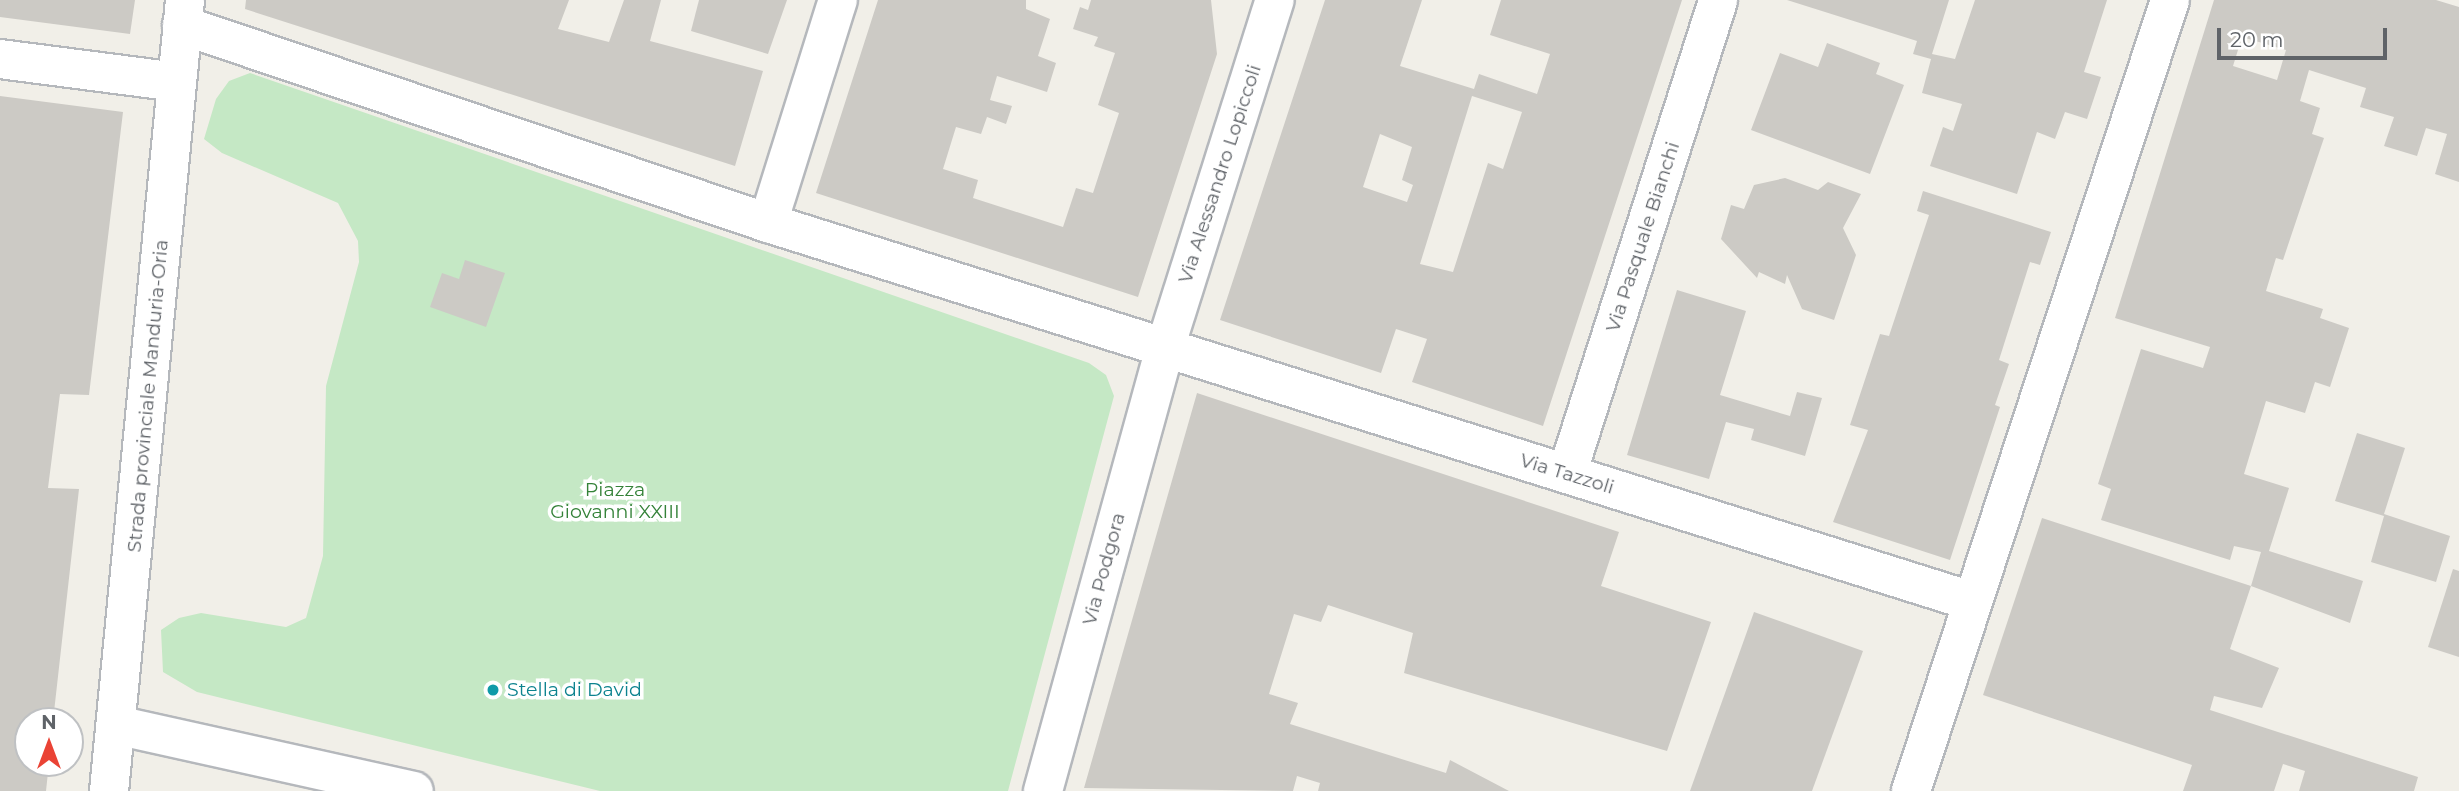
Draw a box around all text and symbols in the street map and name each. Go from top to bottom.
scale bar [2221,14,2391,58]
text: 20 m [2230,27,2284,52]
street label: Via Alessandro Lopiccoli [1174,62,1266,286]
street label: Via Pasquale Bianchi [1601,139,1685,335]
street label: Strada provinciale Manduria-Oria [123,239,173,553]
street label: Via Tazzoli [1517,449,1617,499]
park label: Piazza Giovanni XXIII [550,479,680,523]
street label: Via Podgora [1078,510,1130,628]
place label: Stella di David [507,679,642,701]
marker: Stella di David [485,682,501,698]
north arrow [14,707,84,777]
text: N [41,711,57,734]

